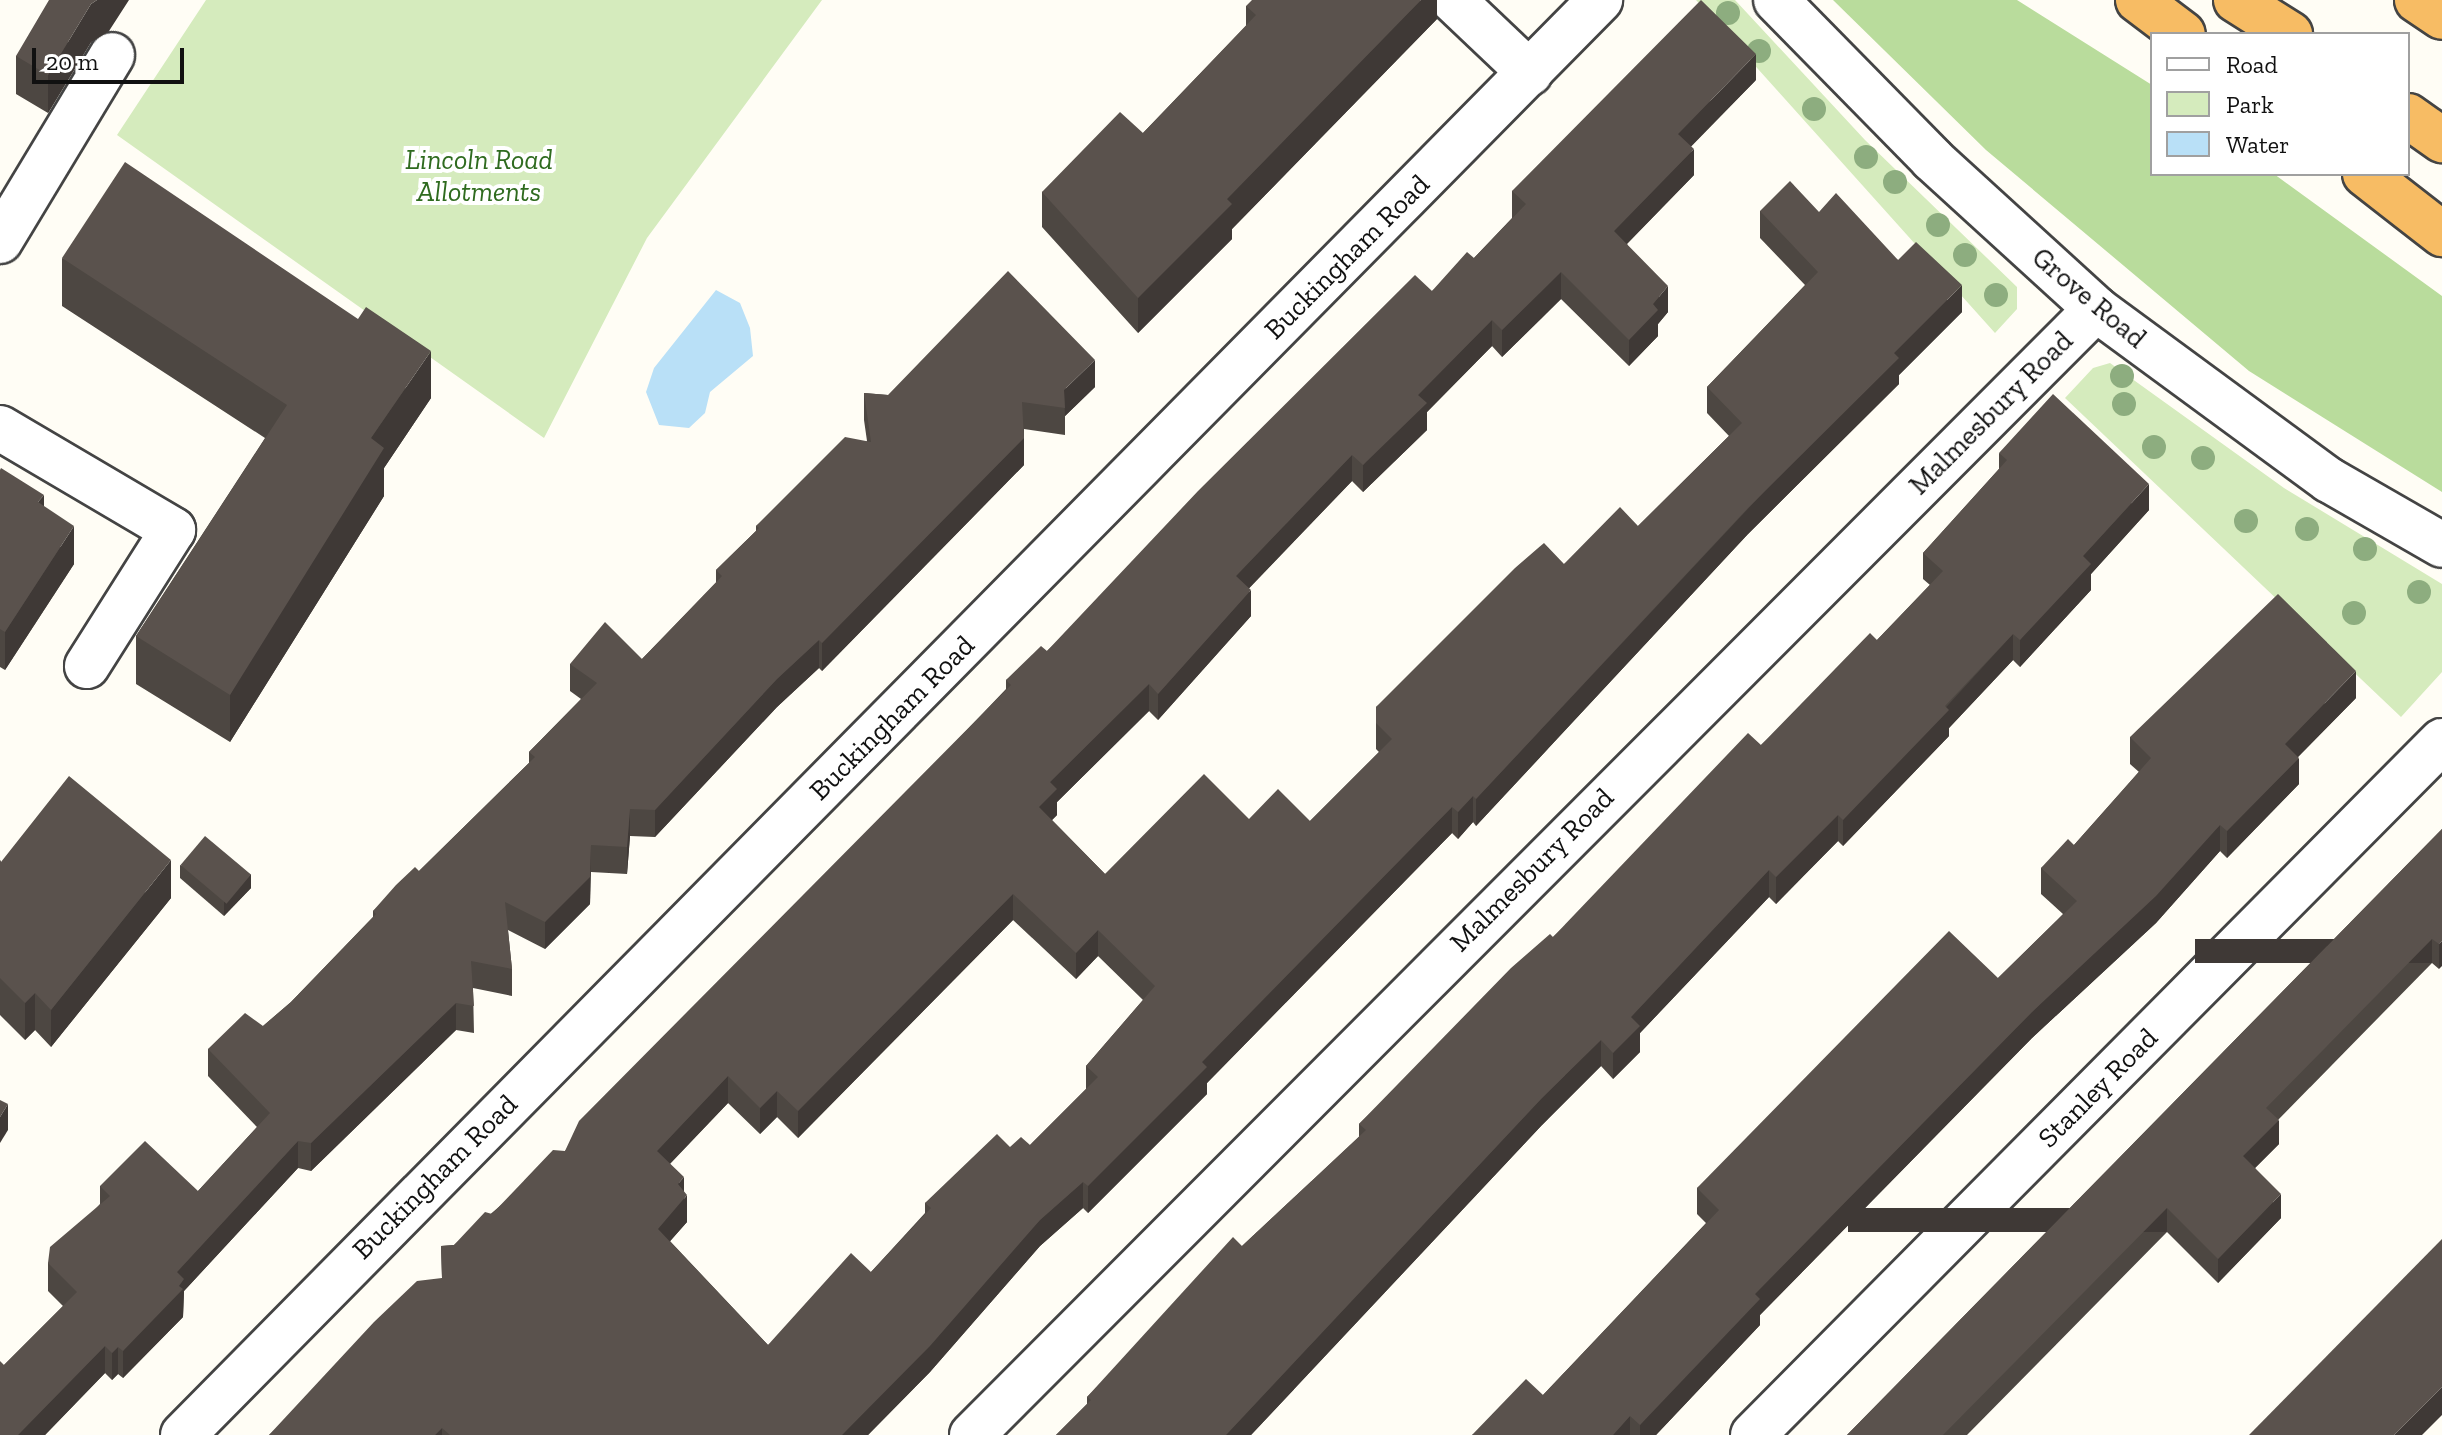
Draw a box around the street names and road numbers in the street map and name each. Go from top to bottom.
street label: Buckingham Road [1258,168,1436,346]
street label: Grove Road [2025,241,2153,355]
street label: Malmesbury Road [1902,324,2080,502]
street label: Buckingham Road [803,629,981,807]
street label: Malmesbury Road [1443,781,1621,959]
street label: Stanley Road [2031,1021,2165,1155]
street label: Buckingham Road [346,1088,524,1266]

